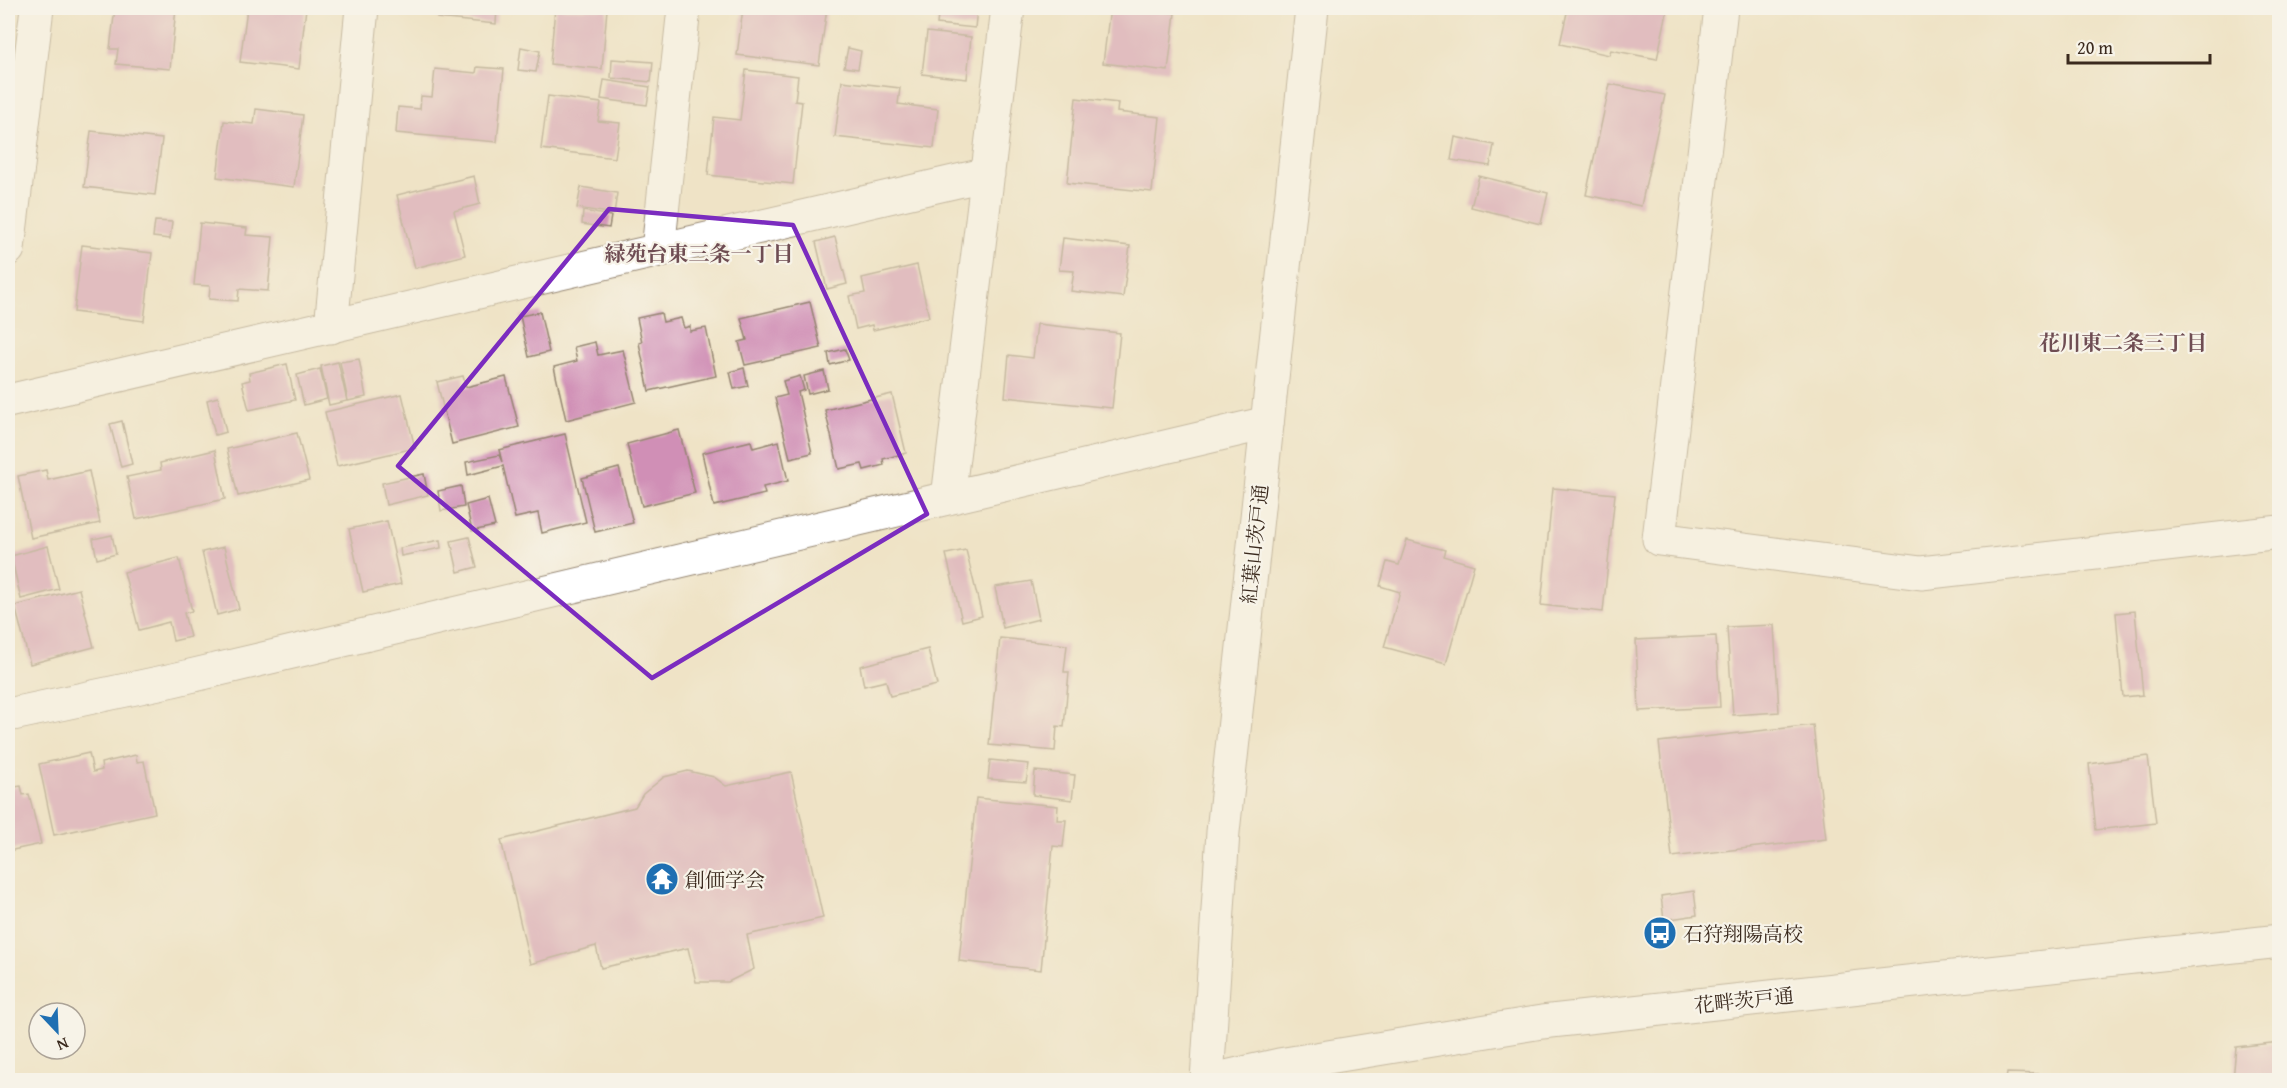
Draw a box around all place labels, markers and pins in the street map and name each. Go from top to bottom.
temple icon: 創価学会 [644,861,680,897]
place label: 創価学会 [685,865,765,894]
bus stop icon: 石狩翔陽高校 [1642,915,1678,951]
place label: 石狩翔陽高校 [1683,919,1803,948]

